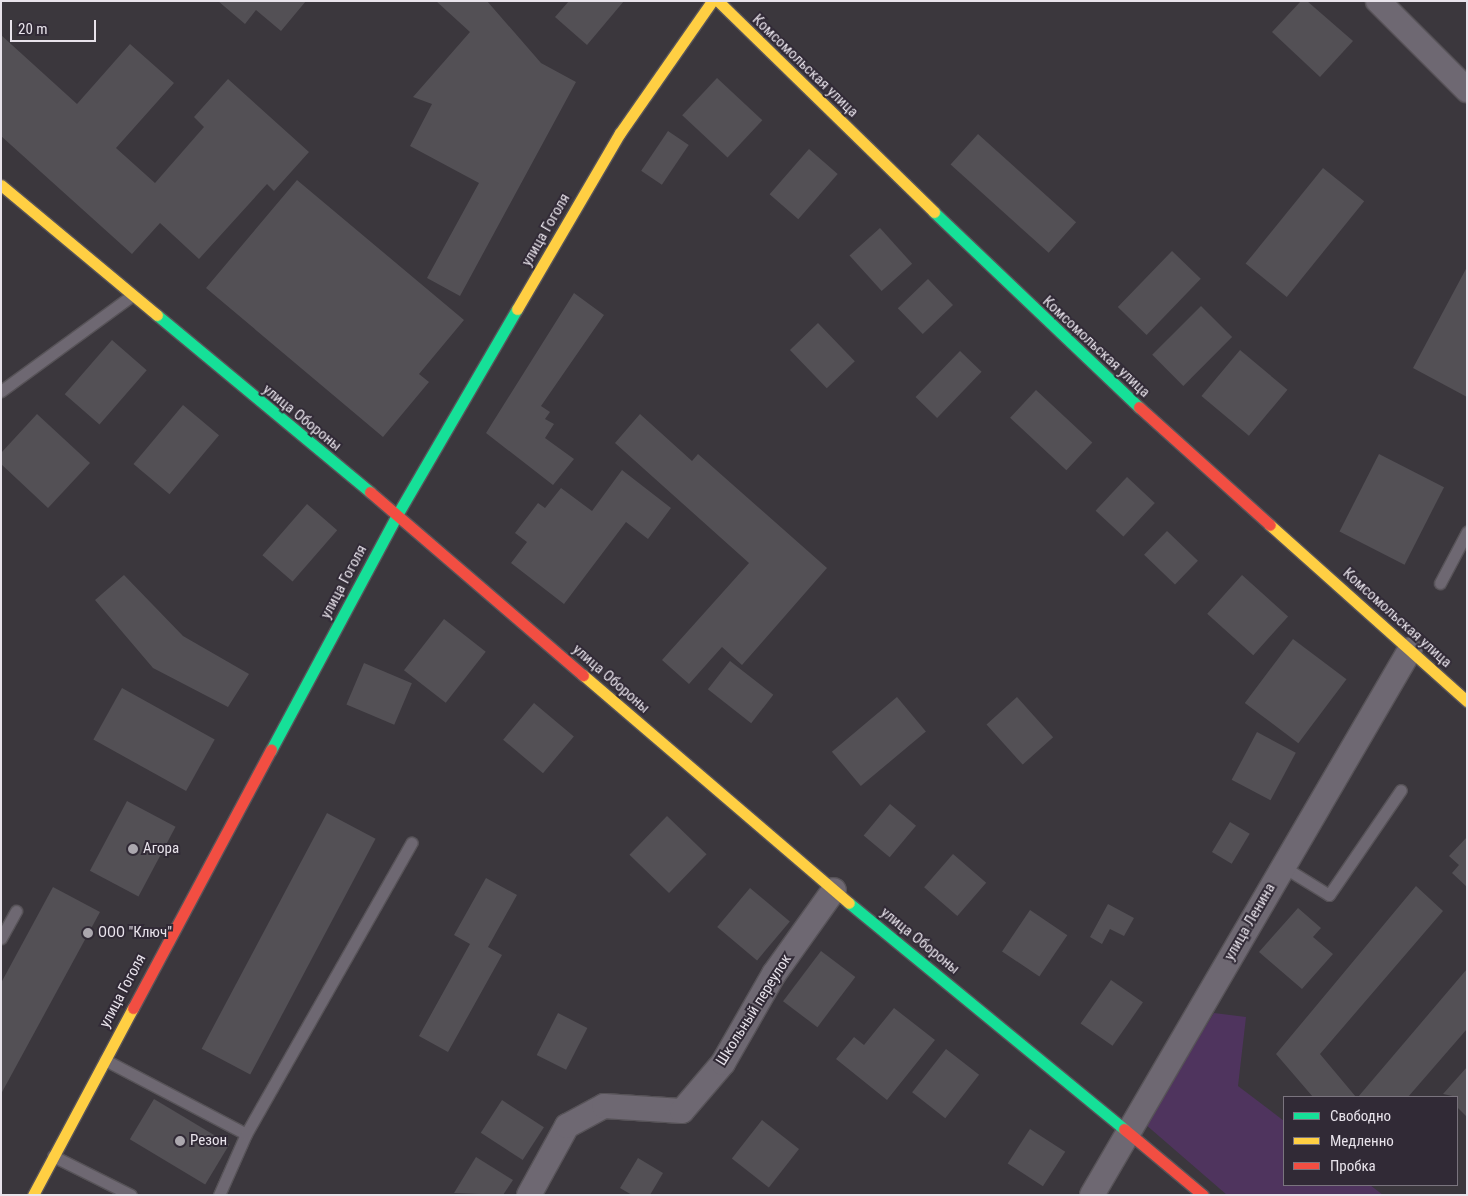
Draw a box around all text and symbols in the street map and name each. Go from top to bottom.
scale bar [12,10,99,42]
street label: Комсомольская улица [748,11,862,121]
text: 20 m [18,20,48,38]
street label: улица Гоголя [518,190,574,270]
street label: Комсомольская улица [1039,293,1153,401]
street label: улица Обороны [259,381,345,455]
street label: улица Гоголя [317,542,371,622]
street label: Комсомольская улица [1339,564,1455,672]
street label: улица Обороны [569,641,653,717]
place label: Агора [143,840,179,858]
marker: Агора [127,843,139,855]
street label: улица Ленина [1221,880,1279,964]
street label: улица Обороны [877,904,963,978]
place label: ООО "Ключ" [98,924,172,942]
marker: ООО "Ключ" [82,927,94,939]
street label: улица Гоголя [96,951,150,1031]
street label: Школьный переулок [713,951,795,1069]
legend [1283,1096,1458,1186]
text: Свободно [1330,1107,1391,1125]
place label: Резон [190,1132,227,1150]
text: Медленно [1330,1132,1394,1150]
marker: Резон [174,1135,186,1147]
text: Пробка [1330,1157,1376,1175]

